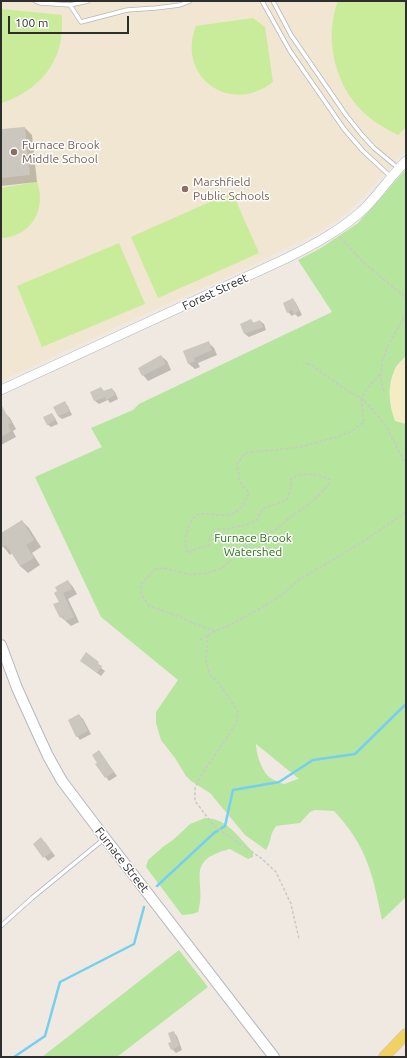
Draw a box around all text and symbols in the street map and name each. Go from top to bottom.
scale bar [10,8,131,34]
text: 100 m [15,16,48,29]
place label: Furnace Brook Middle School [22,138,100,166]
marker: Furnace Brook Middle School [9,147,19,157]
place label: Marshfield Public Schools [193,175,270,203]
marker: Marshfield Public Schools [180,184,190,194]
street label: Forest Street [180,271,250,313]
park label: Furnace Brook Watershed [214,531,292,559]
street label: Furnace Street [92,824,152,896]

